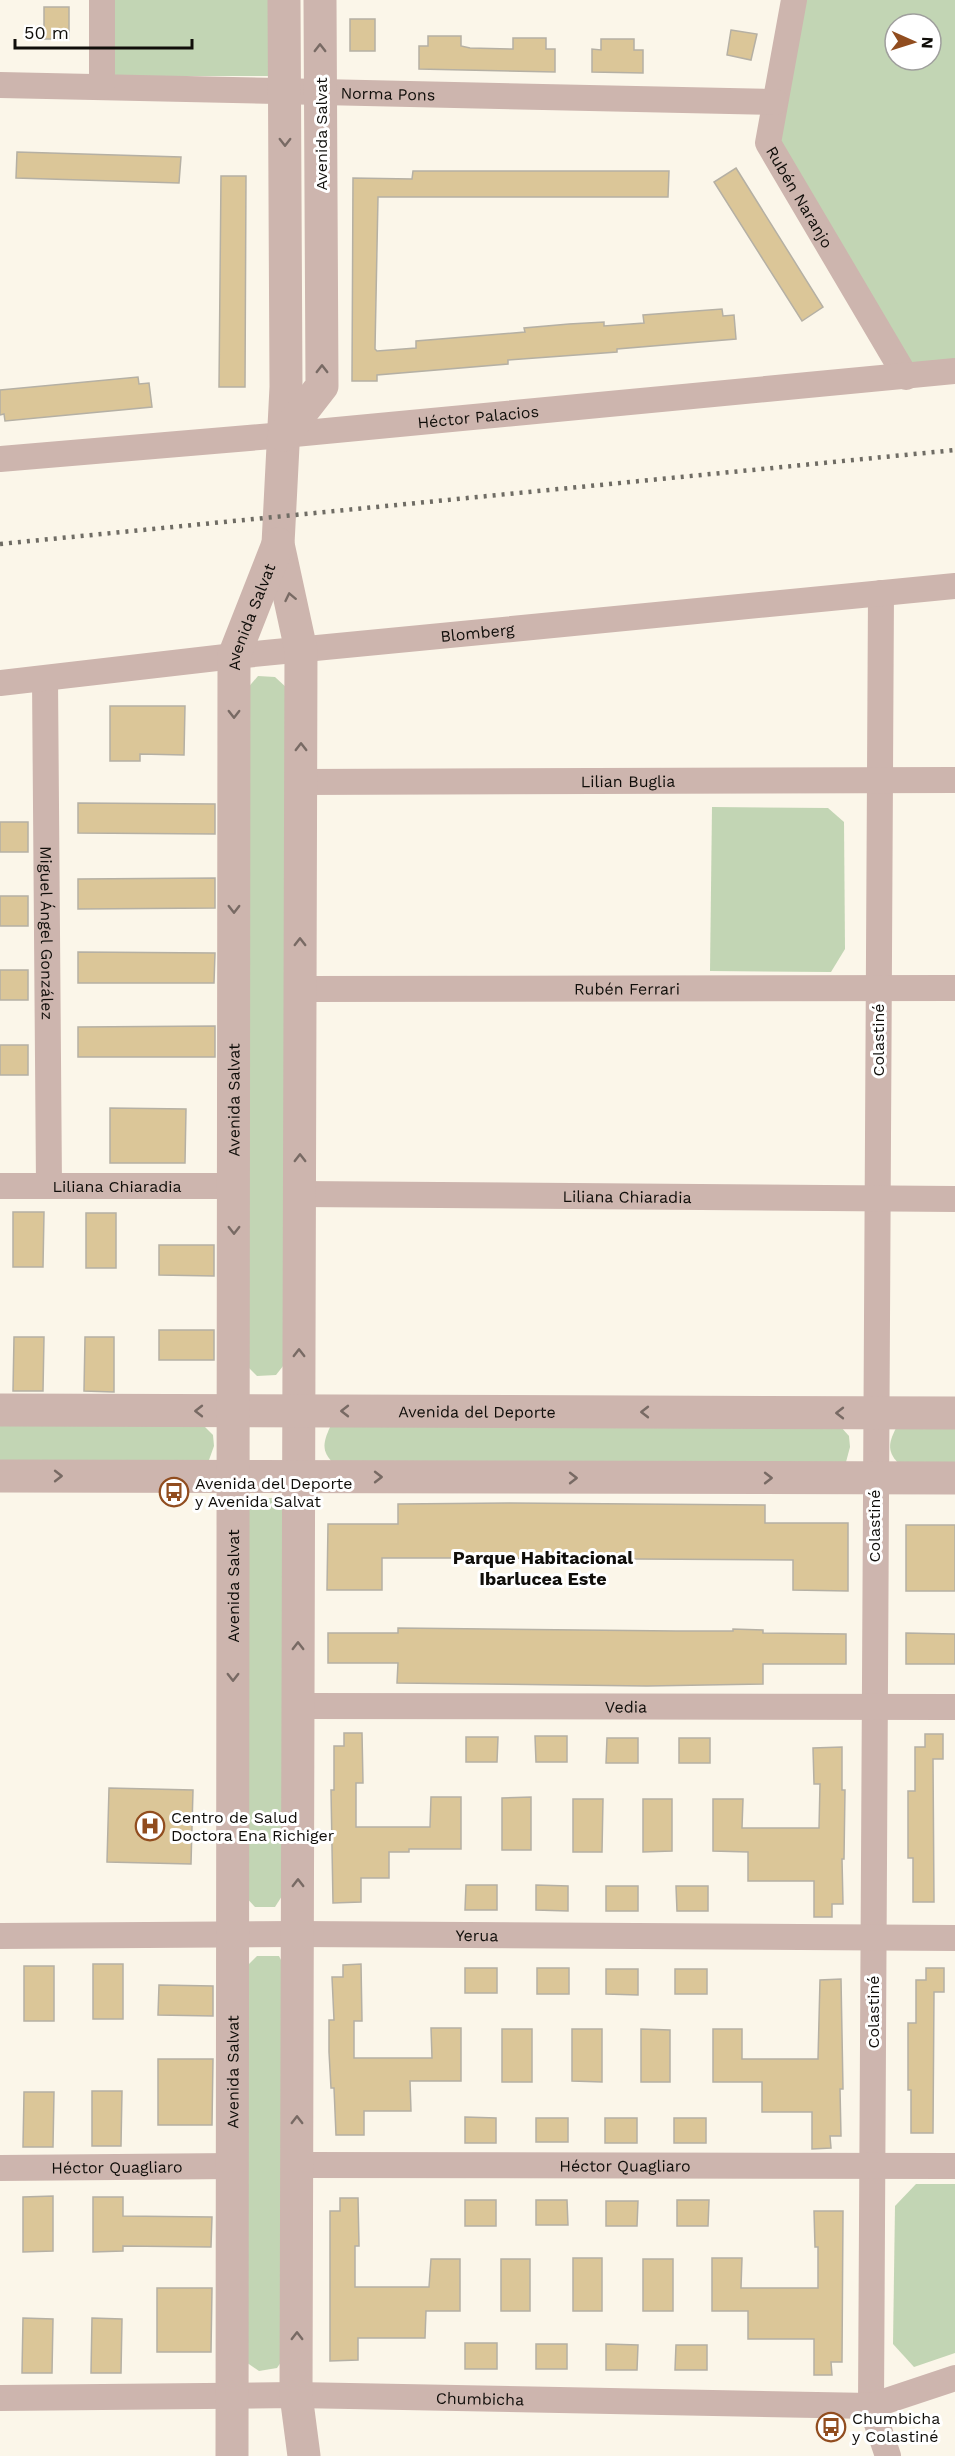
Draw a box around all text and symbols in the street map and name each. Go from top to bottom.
scale bar [15,12,192,50]
north arrow [883,12,943,72]
text: 50 m [24,22,69,43]
text: N [918,36,937,49]
one-way arrow [314,43,326,52]
street label: Avenida Salvat [312,77,331,191]
street label: Norma Pons [340,83,435,105]
one-way arrow [279,138,291,147]
street label: Rubén Naranjo [762,143,837,252]
one-way arrow [316,364,328,373]
street label: Héctor Palacios [417,402,540,432]
street label: Avenida Salvat [225,561,279,671]
one-way arrow [284,592,297,602]
street label: Blomberg [440,620,516,646]
one-way arrow [228,710,240,719]
one-way arrow [295,742,307,751]
street label: Lilian Buglia [581,772,675,791]
street label: Miguel Ángel González [36,846,57,1020]
one-way arrow [228,905,240,914]
one-way arrow [294,937,306,946]
street label: Rubén Ferrari [574,979,680,999]
street label: Colastiné [869,1003,888,1077]
street label: Avenida Salvat [224,1043,244,1157]
one-way arrow [293,1153,306,1162]
street label: Liliana Chiaradia [52,1177,182,1196]
street label: Liliana Chiaradia [562,1187,692,1207]
one-way arrow [228,1226,240,1235]
one-way arrow [293,1348,305,1357]
street label: Avenida del Deporte [398,1402,556,1422]
one-way arrow [194,1405,203,1417]
one-way arrow [340,1405,349,1417]
one-way arrow [640,1406,649,1418]
one-way arrow [835,1407,844,1419]
one-way arrow [54,1470,63,1482]
one-way arrow [374,1471,383,1483]
one-way arrow [569,1472,578,1484]
one-way arrow [764,1472,773,1484]
place label: Avenida del Deporte y Avenida Salvat [195,1474,352,1511]
bus stop icon: Avenida del Deporte y Avenida Salvat [158,1476,190,1508]
street label: Colastiné [865,1489,884,1563]
street label: Avenida Salvat [224,1529,243,1643]
district label: Parque Habitacional Ibarlucea Este [453,1547,633,1589]
one-way arrow [292,1642,304,1651]
one-way arrow [227,1673,239,1682]
street label: Vedia [605,1697,647,1717]
place label: Centro de Salud Doctora Ena Richiger [171,1808,335,1845]
hospital icon: Centro de Salud Doctora Ena Richiger [134,1810,166,1842]
one-way arrow [292,1879,304,1888]
street label: Yerua [456,1926,498,1945]
street label: Colastiné [864,1975,883,2049]
street label: Avenida Salvat [223,2015,242,2129]
one-way arrow [291,2116,303,2125]
street label: Héctor Quagliaro [559,2156,691,2176]
street label: Héctor Quagliaro [51,2157,183,2178]
one-way arrow [291,2332,303,2341]
street label: Chumbicha [436,2389,524,2409]
place label: Chumbicha y Colastiné [852,2409,940,2446]
bus stop icon: Chumbicha y Colastiné [815,2411,847,2443]

